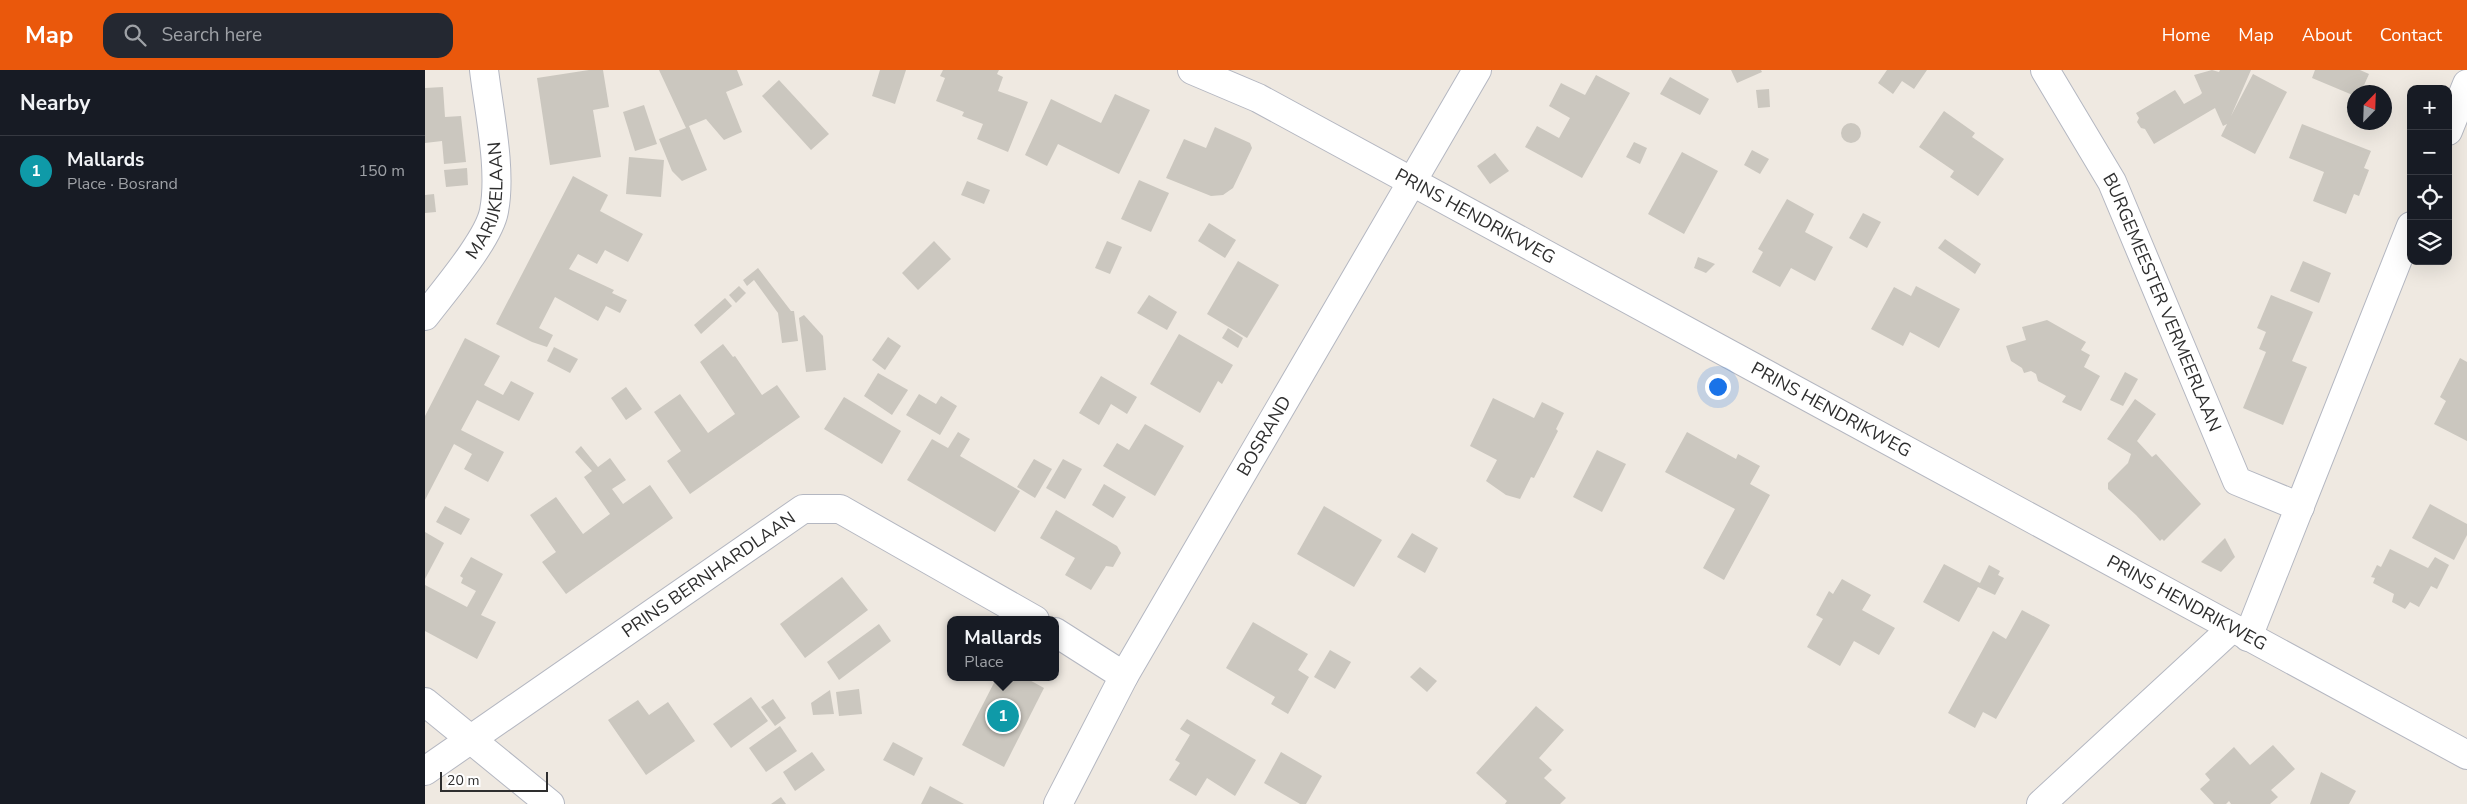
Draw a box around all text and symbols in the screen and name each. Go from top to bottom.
search box [103,13,453,58]
text: Map [25,19,73,51]
icon: search [121,21,149,49]
text: Search here [161,22,262,48]
text: Home [2162,23,2210,47]
text: Map [2238,23,2274,47]
text: About [2302,23,2352,47]
text: Contact [2380,23,2442,47]
north arrow [2347,85,2392,130]
map controls [2407,85,2452,265]
button: + [2407,85,2452,130]
text: Nearby [20,89,90,117]
button: − [2407,130,2452,175]
street label: MARIJKELAAN [460,141,509,264]
text: Mallards [67,147,144,173]
text: 1 [31,160,41,182]
text: 150 m [358,160,405,182]
street label: PRINS HENDRIKWEG [1391,163,1560,269]
street label: BURGEMEESTER VERMEERLAAN [2097,168,2227,435]
text: Place · Bosrand [67,173,178,195]
button: locate [2407,175,2452,220]
button: layers [2407,220,2452,265]
street label: PRINS HENDRIKWEG [1747,356,1916,463]
your location [1705,374,1731,400]
street label: BOSRAND [1231,391,1297,480]
street label: PRINS BERNHARDLAAN [617,506,800,643]
street label: PRINS HENDRIKWEG [2103,550,2271,656]
popup [947,616,1059,681]
text: Mallards [964,625,1042,651]
text: Place [964,651,1003,673]
pin: 1 [987,697,1019,735]
scale bar [440,769,547,792]
text: 20 m [447,771,479,790]

